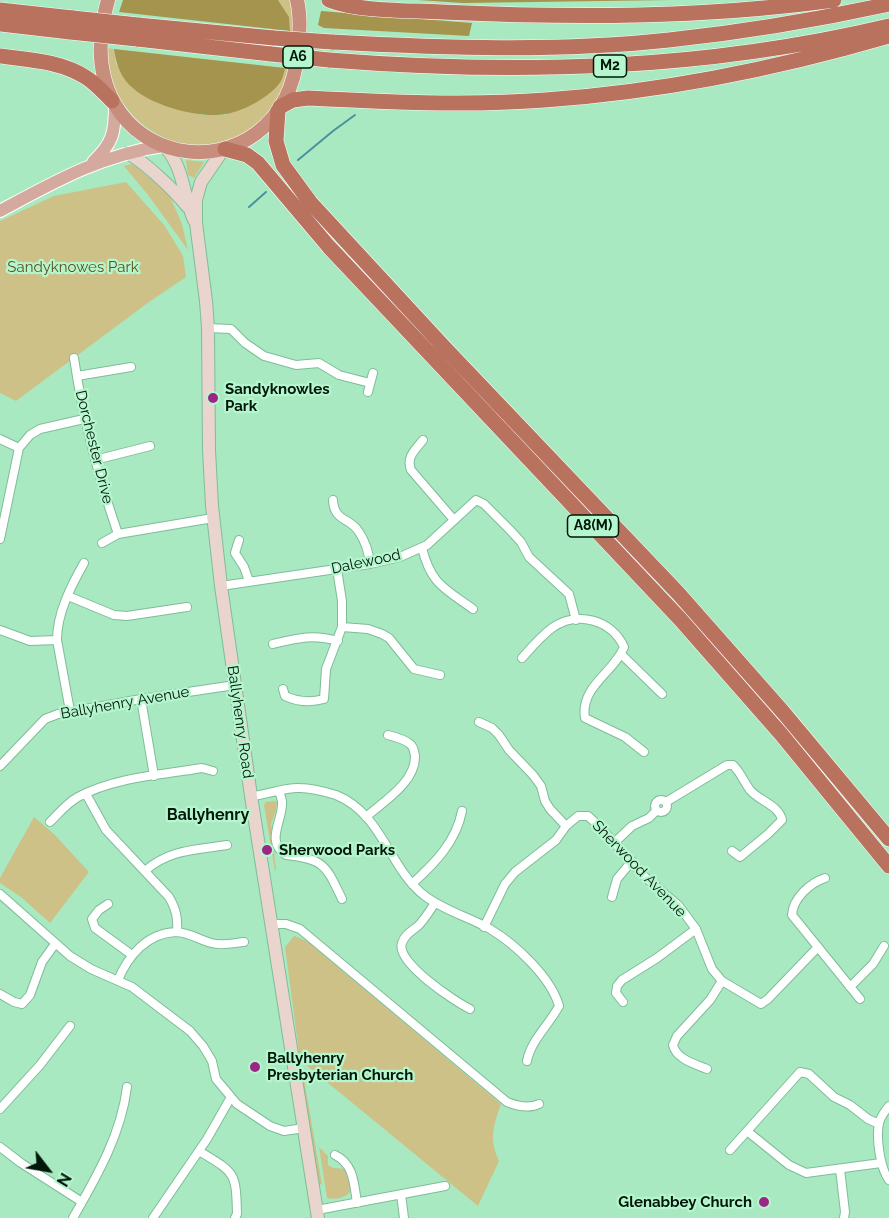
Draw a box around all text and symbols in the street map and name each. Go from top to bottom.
road number: A6 [283,46,313,68]
road number: M2 [594,55,626,77]
park label: Sandyknowes Park [7,258,139,276]
place label: Sandyknowles Park [225,380,330,415]
street label: Dorchester Drive [71,388,117,506]
marker: Sandyknowles Park [206,391,220,405]
road number: A8(M) [568,515,618,537]
street label: Dalewood [330,546,402,578]
street label: Ballyhenry Road [223,664,257,780]
street label: Ballyhenry Avenue [59,683,191,723]
district label: Ballyhenry [167,805,249,825]
street label: Sherwood Avenue [588,817,690,921]
place label: Sherwood Parks [279,841,395,859]
marker: Sherwood Parks [260,843,274,857]
place label: Ballyhenry Presbyterian Church [267,1049,413,1084]
marker: Ballyhenry Presbyterian Church [248,1060,262,1074]
north arrow [18,1140,78,1200]
text: N [53,1169,75,1190]
place label: Glenabbey Church [618,1193,752,1211]
marker: Glenabbey Church [757,1195,771,1209]

